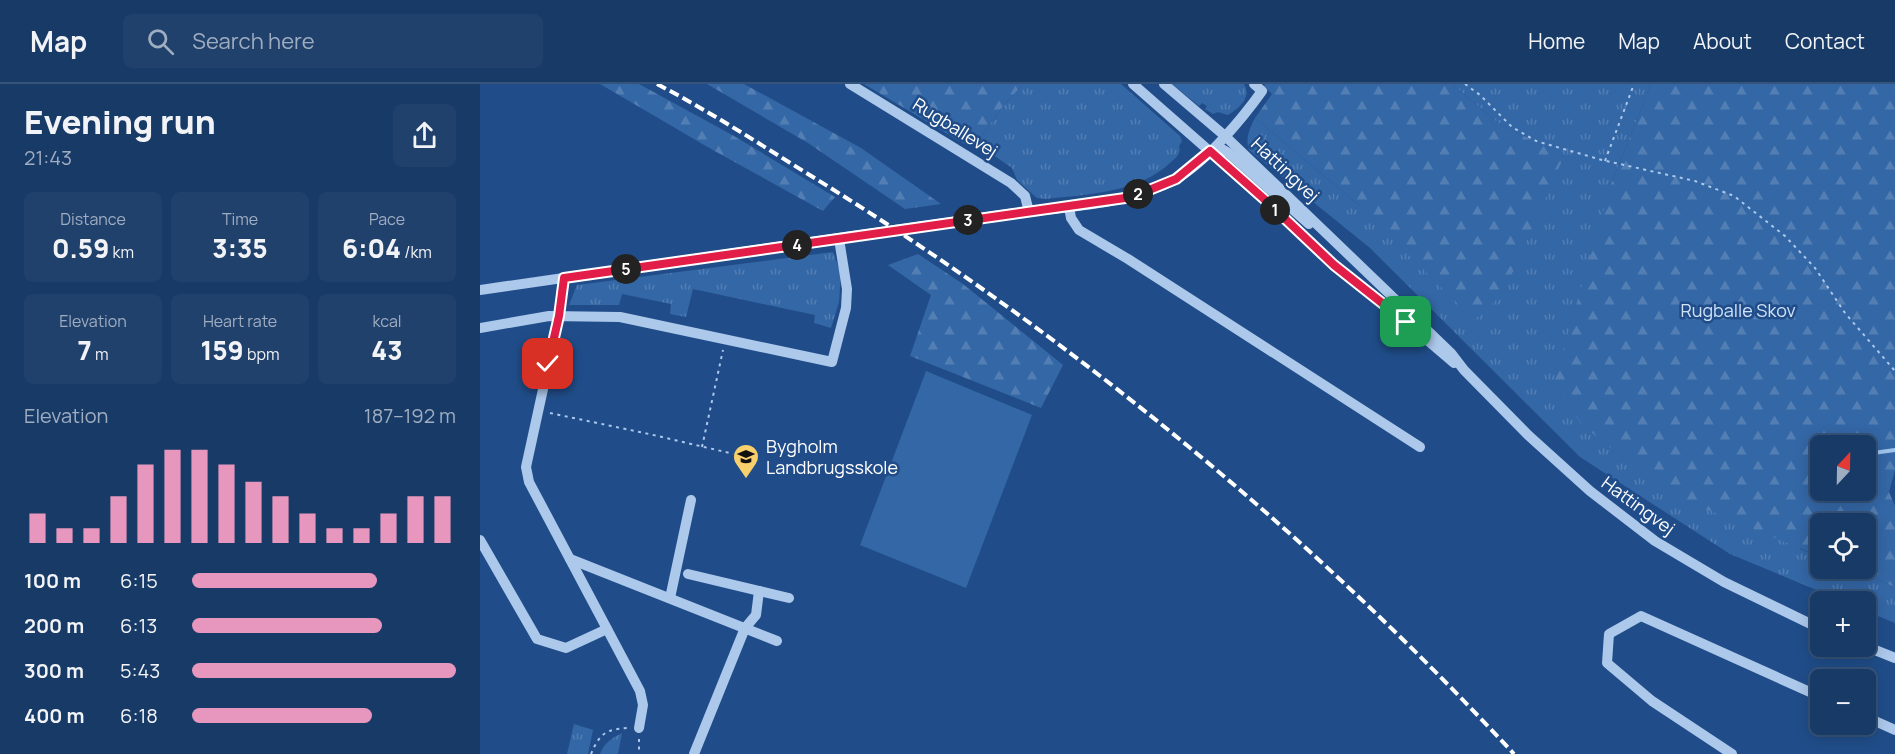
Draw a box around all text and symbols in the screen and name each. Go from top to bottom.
search box [123,14,543,68]
text: Map [30,22,87,60]
icon: search [144,25,177,58]
text: Search here [192,26,315,56]
text: Home [1528,27,1585,55]
text: Map [1618,27,1660,55]
text: About [1693,27,1752,55]
text: Contact [1785,27,1865,55]
street label: Rugballevej [909,92,1002,163]
text: Evening run [24,99,216,144]
button: share [393,104,456,167]
street label: Hattingvej [1246,131,1325,207]
text: 21:43 [24,144,72,171]
pin: 2 [1123,179,1153,209]
text: 2 [1133,183,1143,205]
pin: 1 [1260,195,1290,225]
text: 1 [1271,199,1279,221]
pin: 3 [953,205,983,235]
text: Distance [60,208,126,230]
text: Time [222,208,258,230]
text: Pace [369,208,405,230]
text: 3 [963,209,973,231]
text: 0.59 [52,230,109,266]
text: 3:35 [212,230,268,266]
text: 6:04 [342,230,401,266]
pin: 4 [782,230,812,260]
text: 4 [792,234,802,256]
text: km [109,241,134,263]
text: /km [401,241,432,263]
pin: 5 [611,254,641,284]
text: 5 [621,258,631,280]
pin [1380,296,1431,347]
park label: Rugballe Skov [1680,298,1796,322]
icon: arrive [1389,305,1422,338]
text: Elevation [59,310,127,332]
text: Heart rate [203,310,277,332]
text: kcal [372,310,402,332]
text: 7 [78,332,92,368]
text: 159 [200,332,244,368]
text: 43 [371,332,403,368]
pin [522,338,573,389]
text: m [92,343,108,365]
text: bpm [244,343,280,365]
icon: check [531,347,564,380]
text: Elevation [24,402,108,429]
text: 187–192 m [364,402,456,429]
place label: Bygholm Landbrugsskole [766,434,898,479]
north arrow [1810,435,1876,501]
map controls [1810,435,1876,735]
school or university icon: Bygholm Landbrugsskole [731,442,761,480]
street label: Hattingvej [1597,470,1680,540]
button: locate [1810,513,1876,579]
text: 100 m [24,567,81,594]
text: 6:15 [120,567,158,594]
button: + [1810,591,1876,657]
text: 200 m [24,612,84,639]
text: 6:13 [120,612,157,639]
text: 300 m [24,657,84,684]
text: 5:43 [120,657,160,684]
button: − [1810,669,1876,735]
text: 400 m [24,702,84,729]
text: 6:18 [120,702,158,729]

